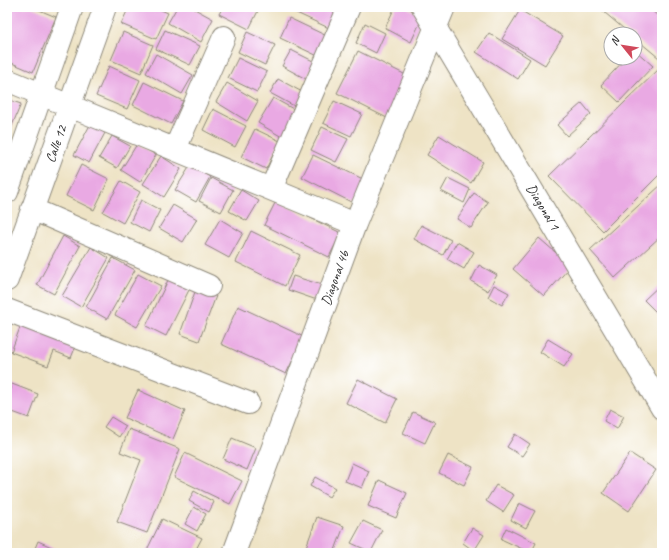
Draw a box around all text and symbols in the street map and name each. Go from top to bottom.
north arrow [603,26,643,66]
text: N [607,33,623,47]
street label: Calle 12 [42,122,71,165]
street label: Diagonal 1 [523,181,564,234]
street label: Diagonal 4b [317,247,353,308]

